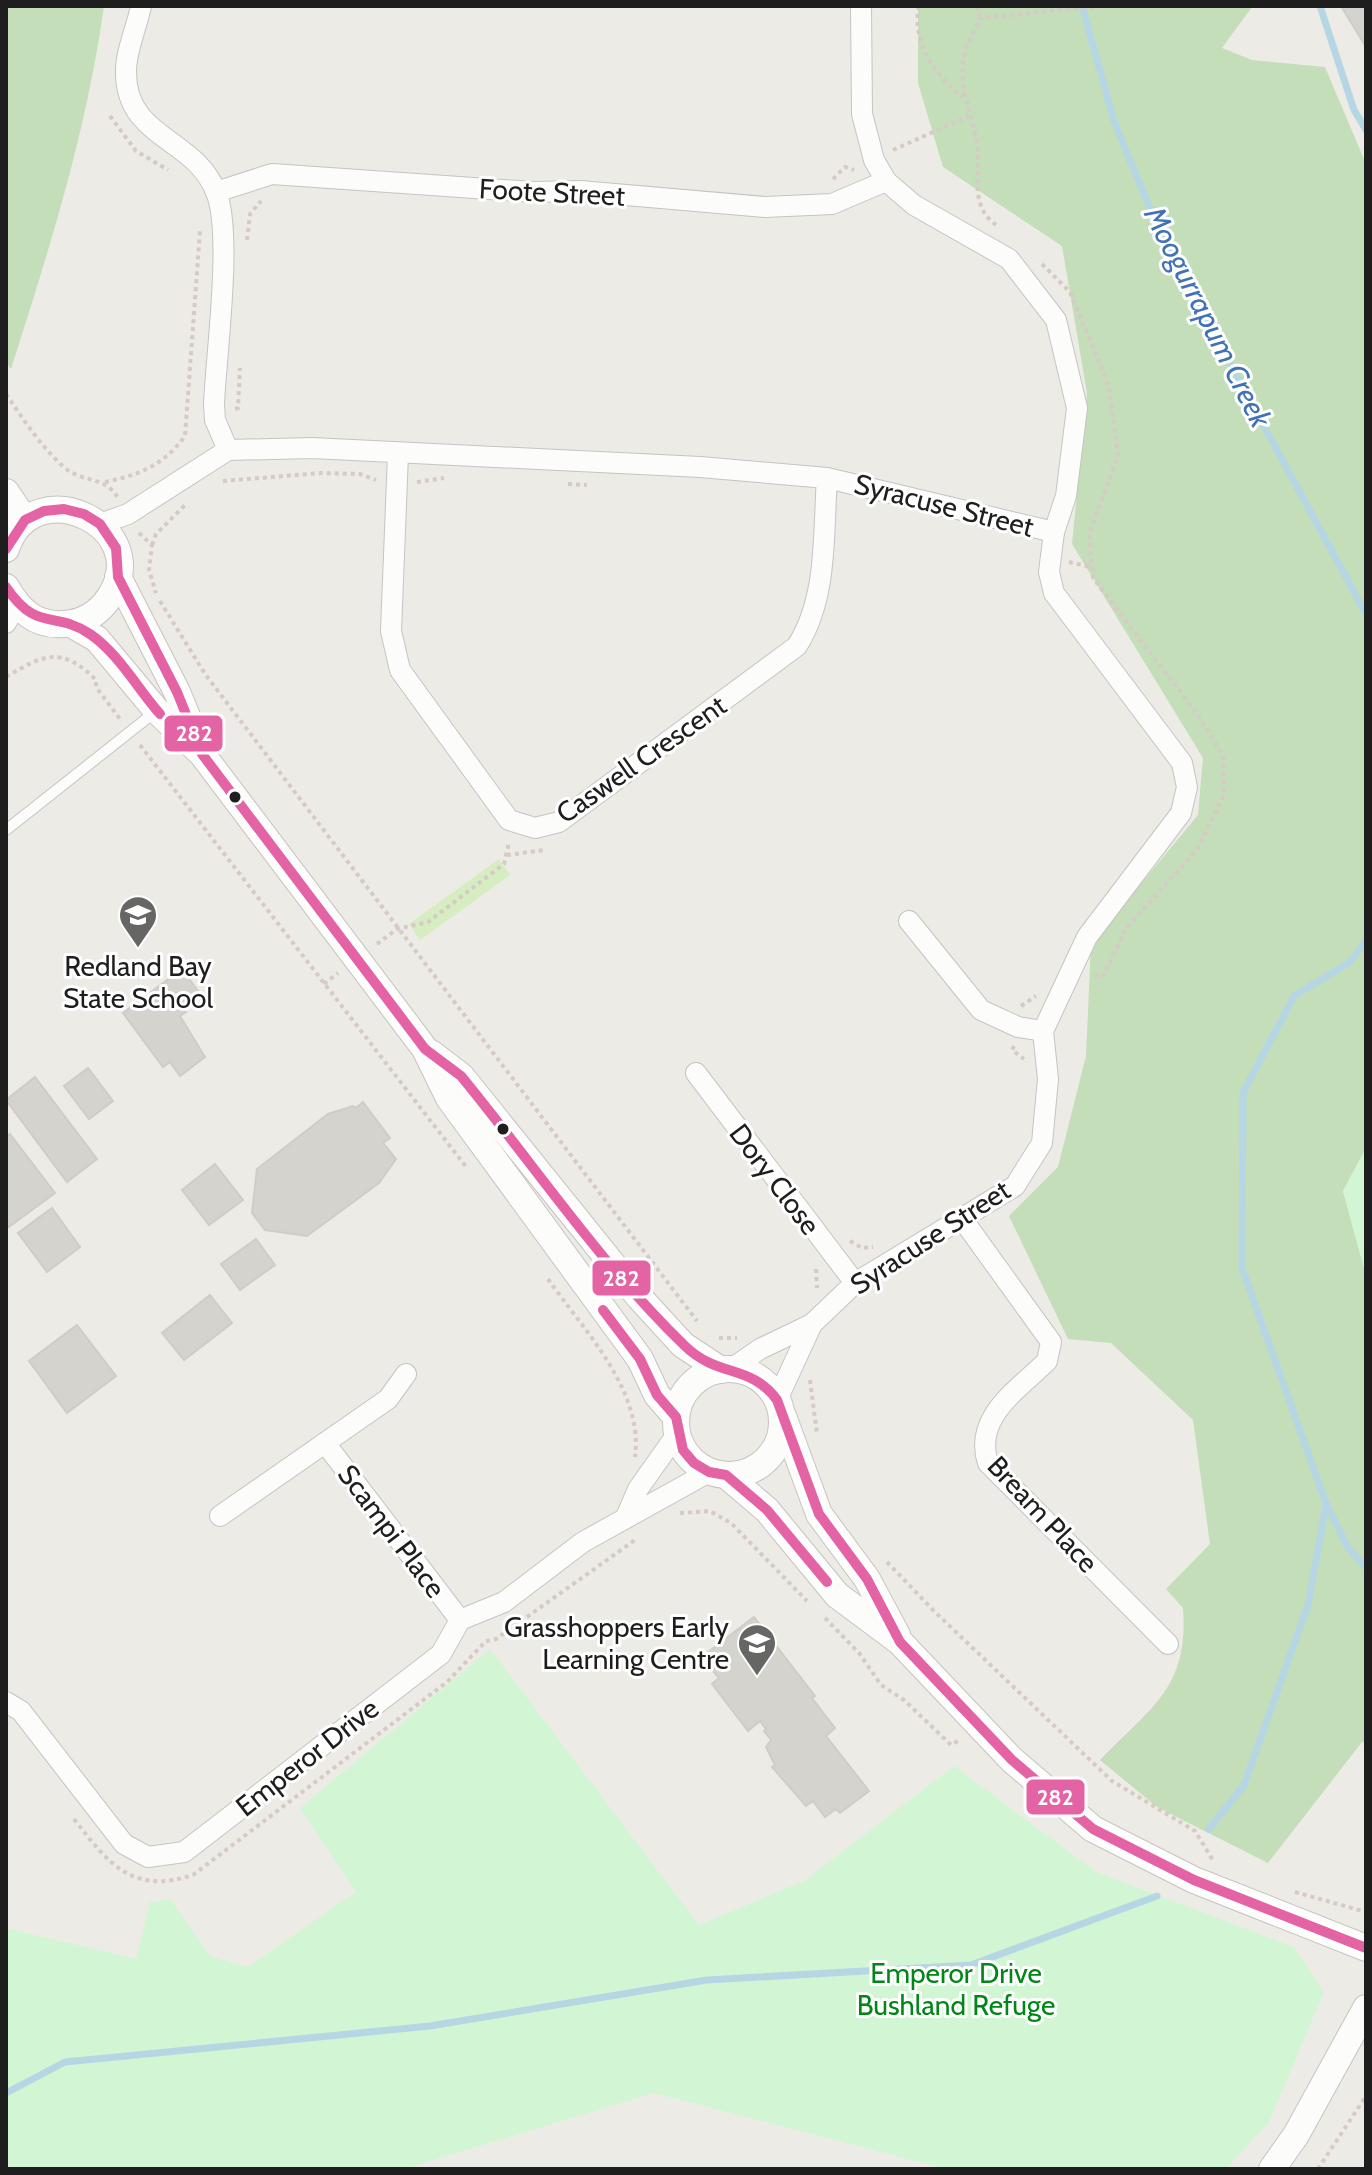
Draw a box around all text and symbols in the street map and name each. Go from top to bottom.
street label: Foote Street [478,171,626,213]
water label: Moogurrapum Creek [1136,199,1280,435]
street label: Syracuse Street [851,466,1037,544]
street label: Caswell Crescent [550,688,732,830]
line badge: 282 [163,714,224,753]
text: 282 [176,720,212,747]
unlabelled marker [227,789,243,805]
school or university icon: Redland Bay State School [117,894,159,949]
place label: Redland Bay State School [63,949,213,1015]
street label: Dory Close [722,1117,828,1241]
unlabelled marker [495,1121,511,1137]
street label: Syracuse Street [844,1173,1016,1301]
line badge: 282 [591,1259,652,1297]
text: 282 [603,1265,639,1292]
street label: Bream Place [981,1449,1105,1579]
street label: Scampi Place [331,1458,453,1604]
place label: Grasshoppers Early Learning Centre [504,1610,729,1676]
school or university icon: Grasshoppers Early Learning Centre [736,1622,778,1677]
street label: Emperor Drive [229,1691,385,1823]
line badge: 282 [1025,1778,1086,1816]
text: 282 [1037,1784,1073,1811]
park label: Emperor Drive Bushland Refuge [857,1956,1055,2022]

